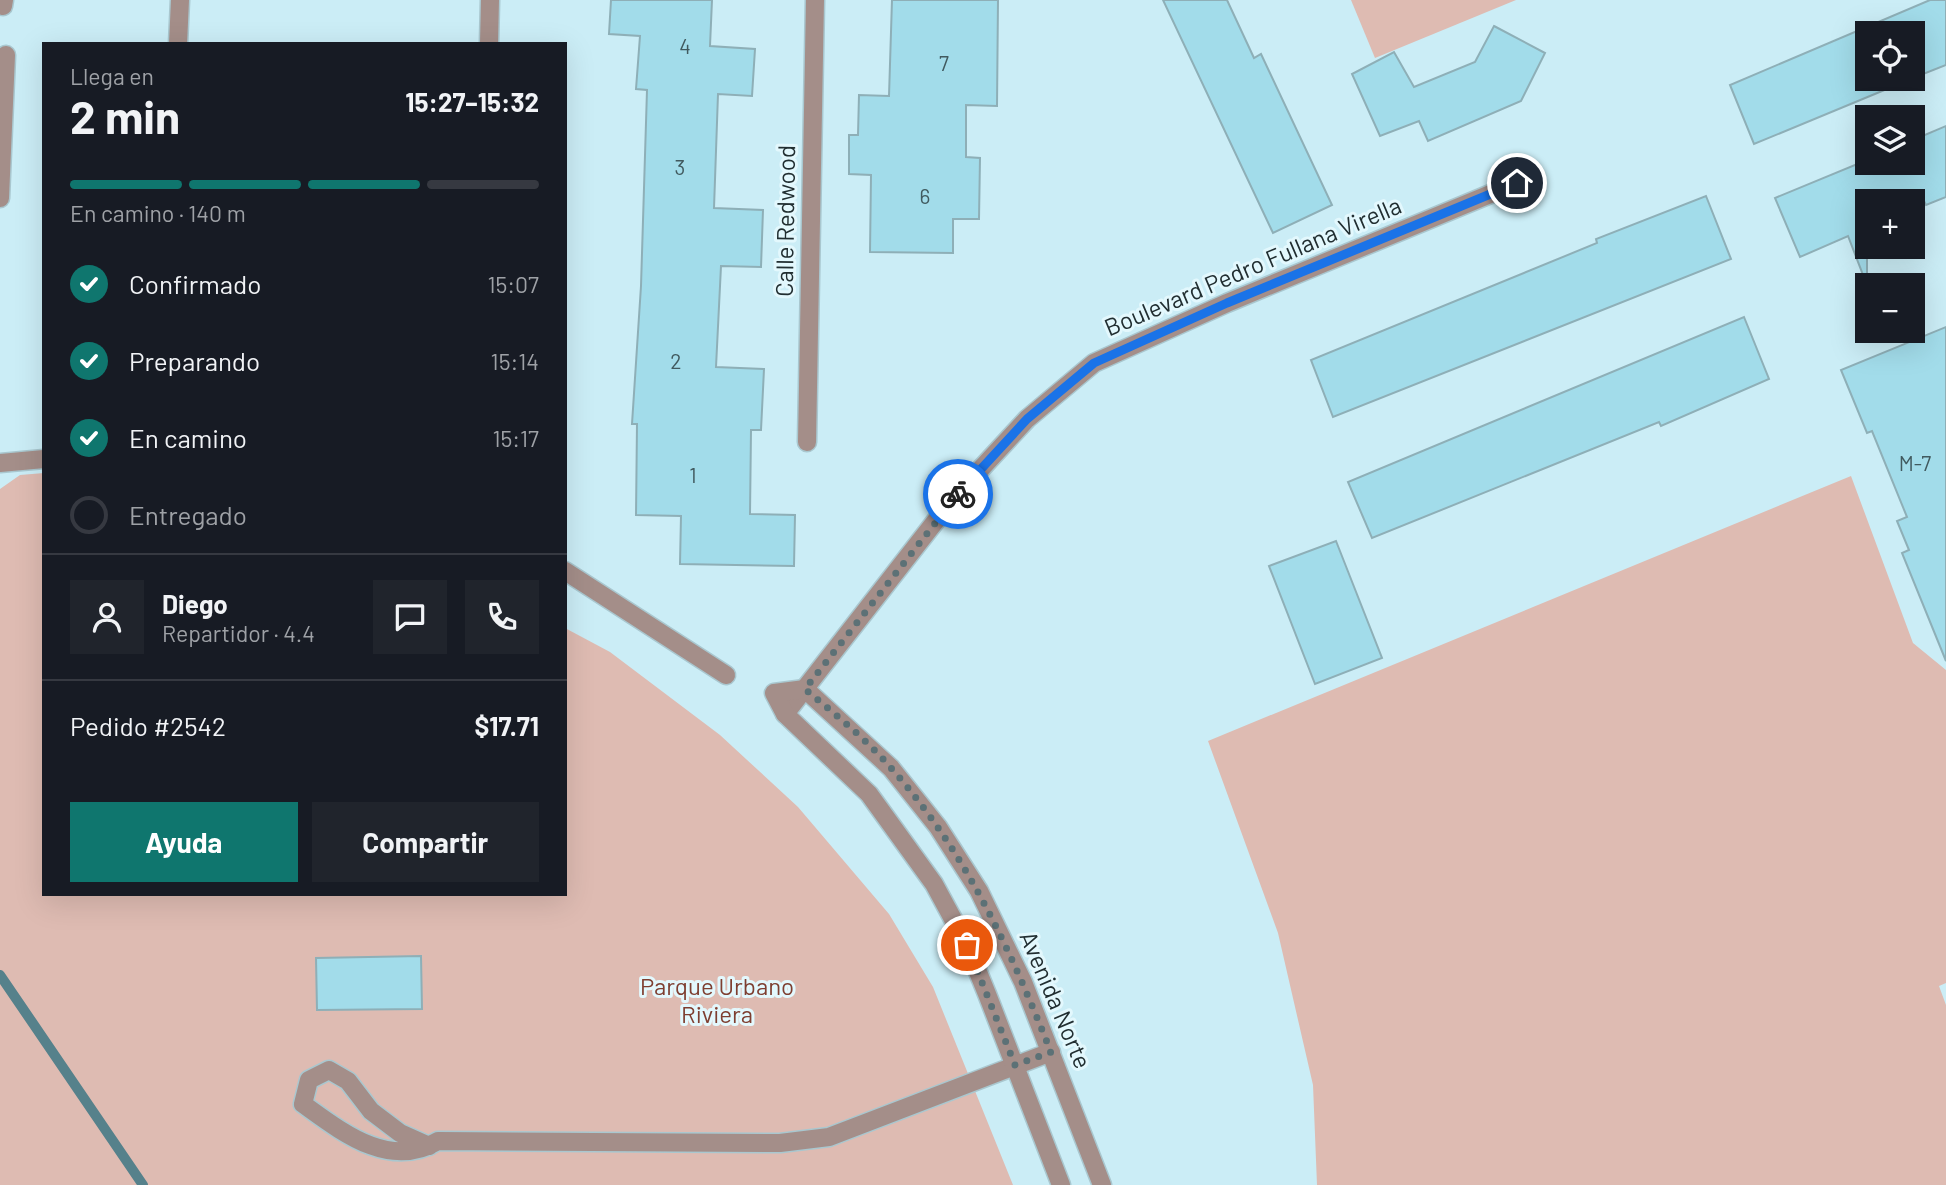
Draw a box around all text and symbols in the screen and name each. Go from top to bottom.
map controls [1855,21,1925,343]
button: locate [1855,21,1925,91]
house number: 4 [679,33,691,58]
house number: 7 [939,50,949,75]
text: Llega en [70,62,154,90]
text: 15:27–15:32 [405,86,539,117]
text: 2 min [70,88,180,143]
button: layers [1855,105,1925,175]
street label: Calle Redwood [769,145,800,297]
pin [1487,153,1547,213]
house number: 3 [675,154,685,179]
icon: home [1498,164,1536,202]
house number: 6 [920,183,930,208]
button: + [1855,189,1925,259]
street label: Boulevard Pedro Fullana Virella [1100,190,1405,341]
text: En camino · 140 m [70,199,246,227]
icon: check [70,265,108,303]
text: Confirmado [129,268,261,299]
text: 15:07 [487,270,539,298]
button: − [1855,273,1925,343]
icon: check [70,342,108,380]
text: Preparando [129,345,260,376]
text: 15:14 [491,347,539,375]
house number: 2 [670,348,682,373]
icon: check [70,419,108,457]
text: En camino [129,422,247,453]
text: 15:17 [492,424,539,452]
house number: M-7 [1899,450,1931,475]
courier [923,459,993,529]
house number: 1 [689,462,697,487]
icon: bike [939,475,977,513]
text: Entregado [129,499,247,530]
button: person [70,580,144,654]
button: chat [373,580,447,654]
button: phone [465,580,539,654]
text: Diego [162,588,228,619]
text: Repartidor · 4.4 [162,619,315,647]
text: Pedido #2542 [70,710,226,741]
text: $17.71 [474,710,539,741]
button: Ayuda [70,802,298,882]
button: Compartir [312,802,539,882]
pin [937,915,997,975]
icon: bag [948,926,986,964]
street label: Avenida Norte [1014,926,1098,1072]
park label: Parque Urbano Riviera [640,971,794,1028]

